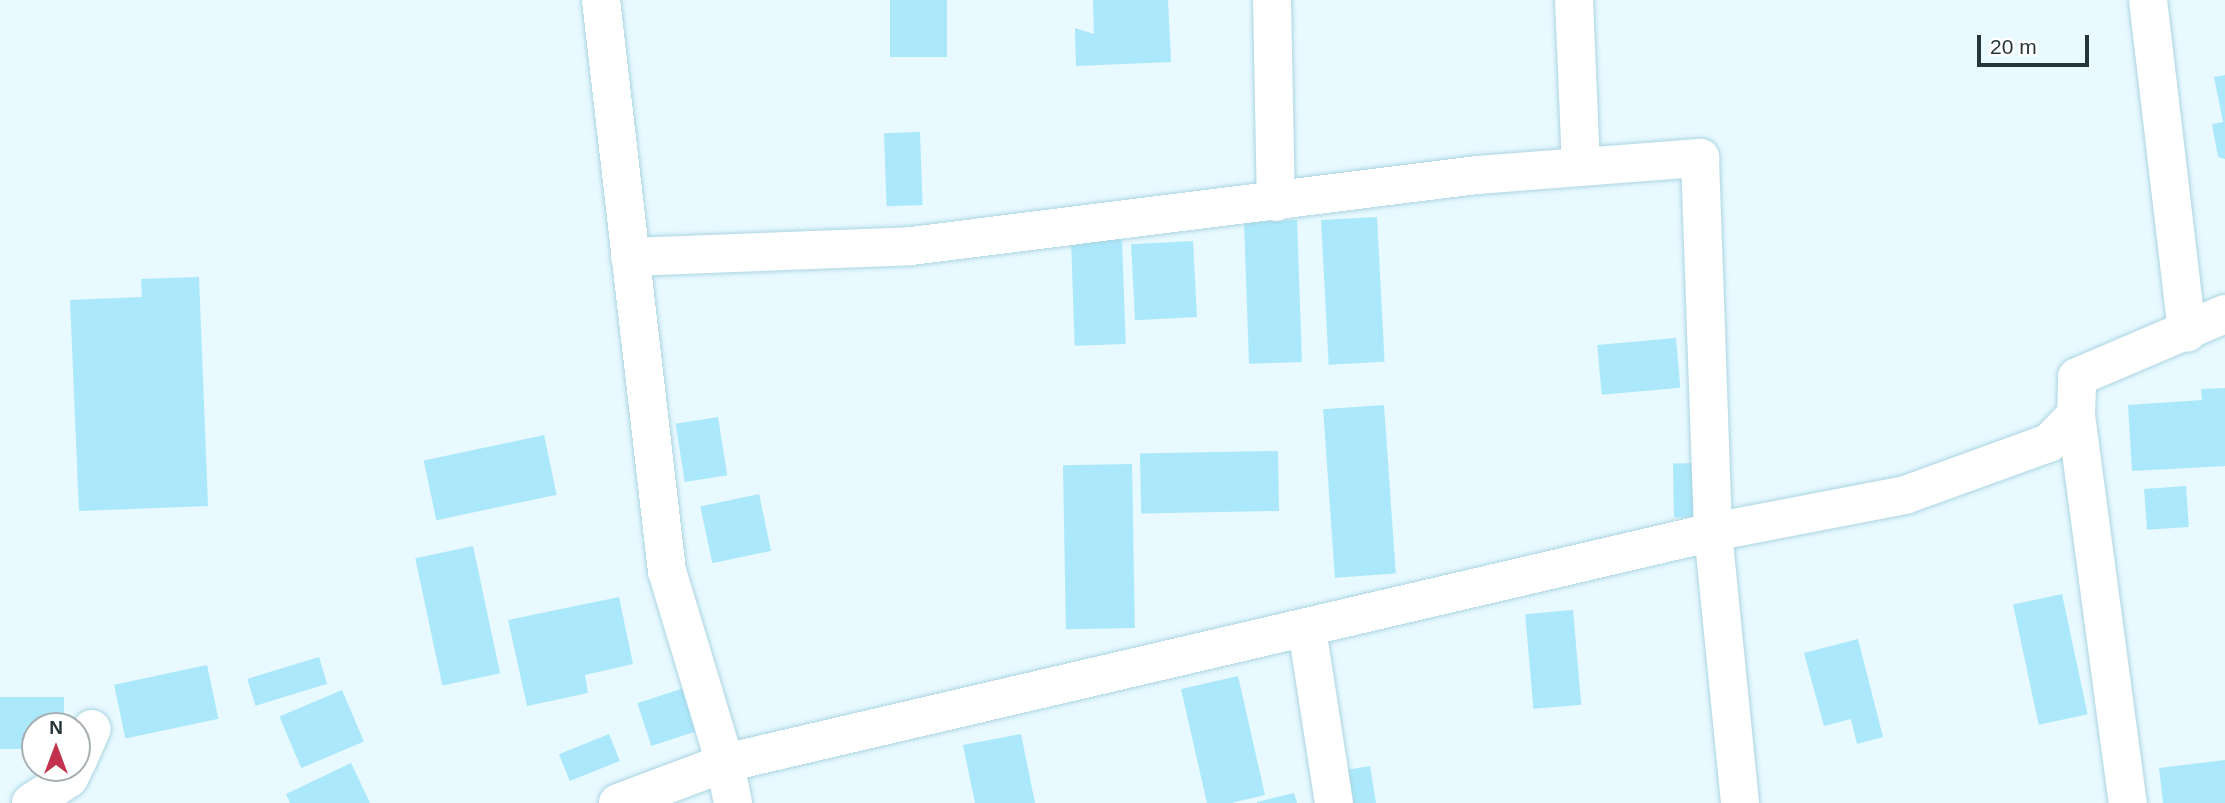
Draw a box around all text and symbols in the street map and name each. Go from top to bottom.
scale bar [1980,21,2092,65]
text: 20 m [1990,35,2037,58]
north arrow [21,712,91,782]
text: N [49,717,63,738]

